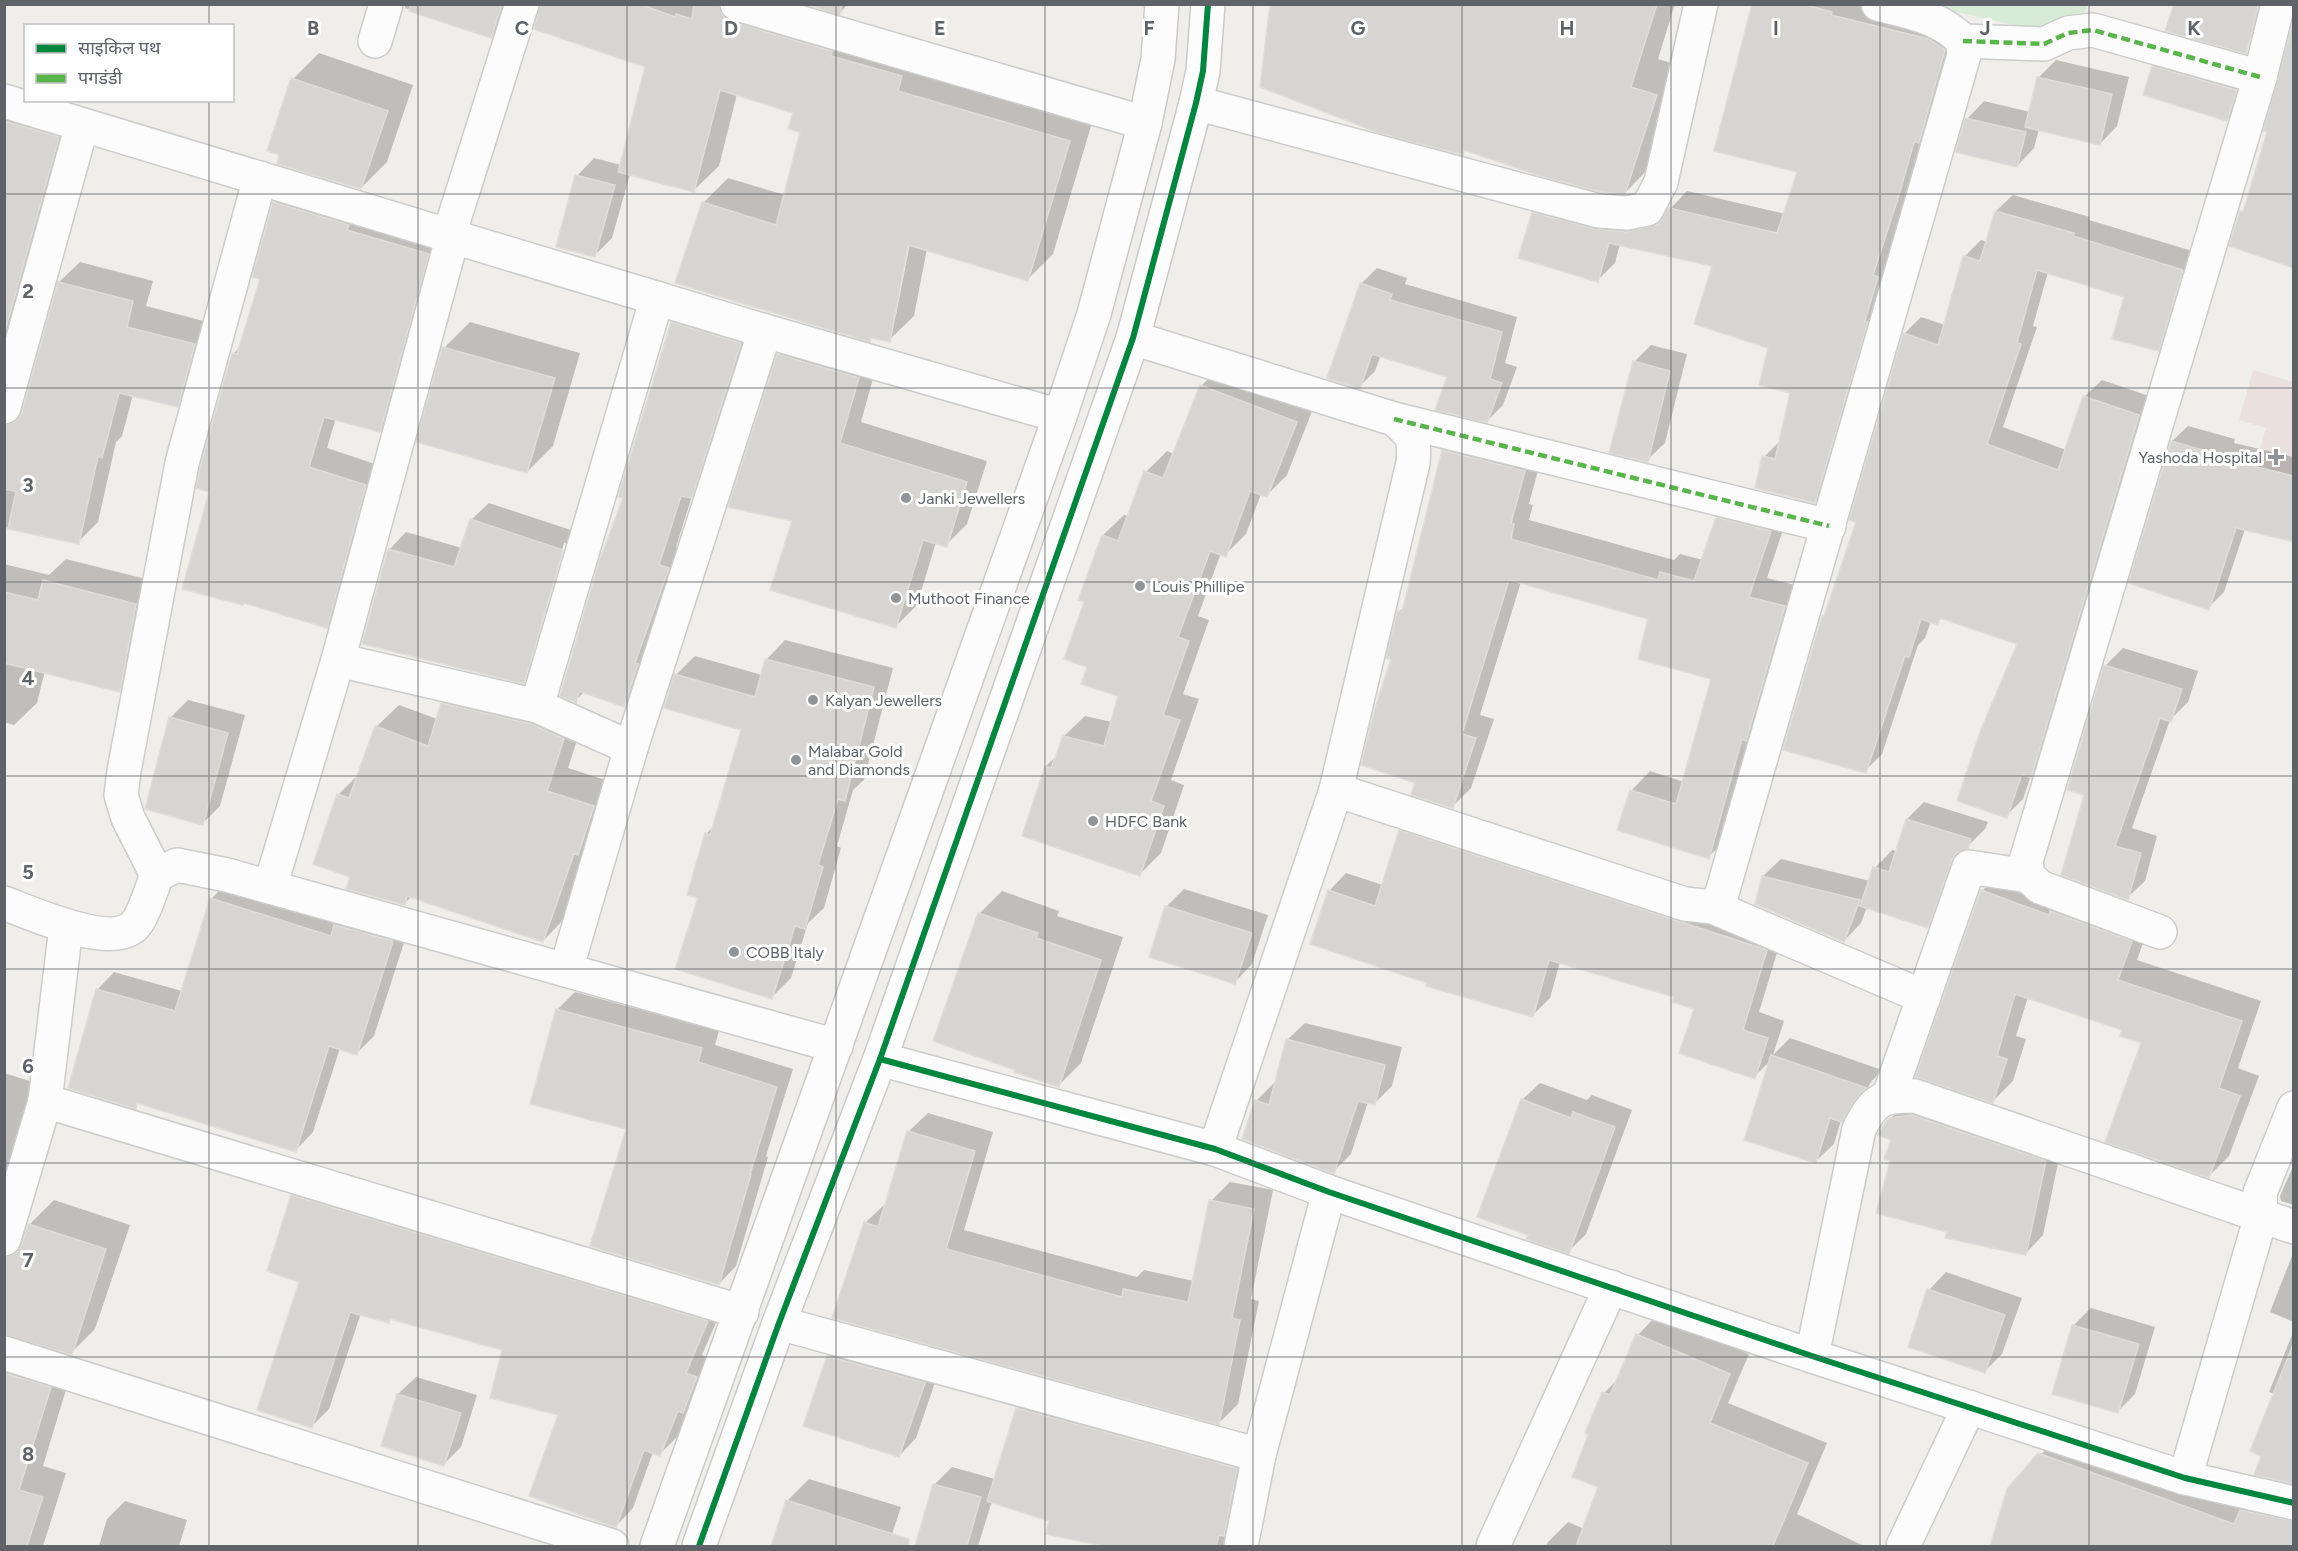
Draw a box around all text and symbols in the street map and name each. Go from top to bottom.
text: B [307,16,319,40]
text: C [515,16,529,40]
text: D [724,16,738,40]
text: E [934,16,946,40]
text: F [1143,16,1155,40]
text: G [1351,16,1366,40]
text: H [1560,16,1575,40]
text: I [1773,16,1779,40]
text: J [1979,16,1991,40]
text: K [2187,16,2201,40]
legend [24,24,234,102]
text: साइकिल पथ [78,37,161,59]
text: पगडंडी [78,67,123,89]
text: 2 [22,279,34,303]
place label: Yashoda Hospital [2138,448,2262,467]
marker: Yashoda Hospital [2267,448,2285,466]
text: 3 [22,473,34,497]
place label: Janki Jewellers [918,489,1025,508]
marker: Janki Jewellers [899,491,913,505]
place label: Louis Phillipe [1152,577,1245,596]
marker: Louis Phillipe [1133,579,1147,593]
place label: Muthoot Finance [908,589,1030,608]
marker: Muthoot Finance [889,591,903,605]
text: 4 [22,666,35,690]
place label: Kalyan Jewellers [825,691,942,710]
marker: Kalyan Jewellers [806,693,820,707]
place label: Malabar Gold and Diamonds [808,742,910,779]
marker: Malabar Gold and Diamonds [789,753,803,767]
place label: HDFC Bank [1105,812,1187,831]
marker: HDFC Bank [1086,814,1100,828]
text: 5 [22,860,34,884]
place label: COBB Italy [746,943,824,962]
marker: COBB Italy [727,945,741,959]
text: 6 [22,1054,34,1078]
text: 7 [22,1248,34,1272]
text: 8 [22,1442,34,1466]

